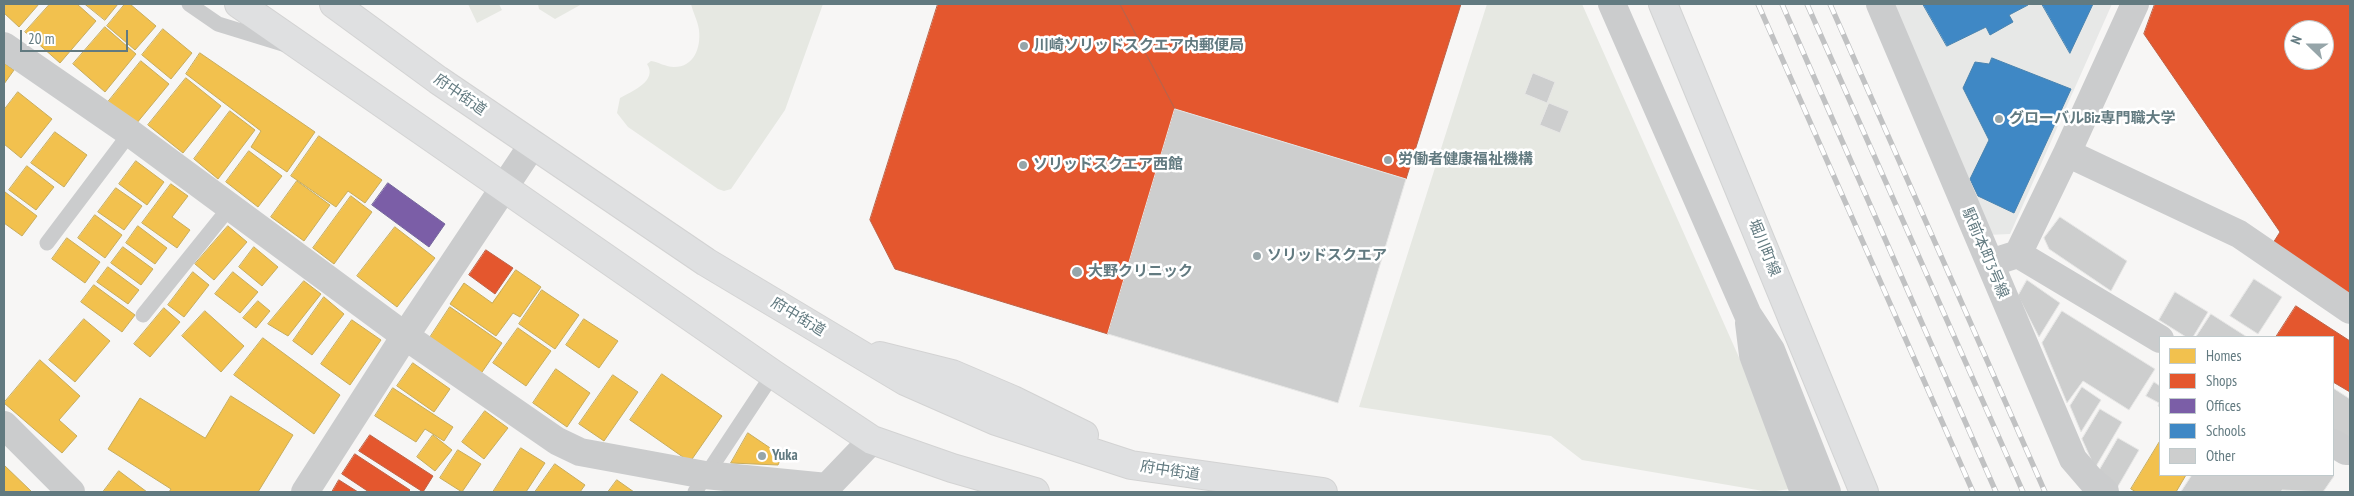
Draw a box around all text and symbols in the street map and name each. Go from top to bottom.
scale bar [22,20,130,52]
north arrow [2284,20,2334,70]
text: 20 m [28,29,54,48]
text: N [2286,33,2306,47]
place label: 川崎ソリッドスクエア内郵便局 [1034,37,1244,55]
marker: 川崎ソリッドスクエア内郵便局 [1018,40,1030,52]
street label: 府中街道 [430,70,490,120]
place label: グローバルBiz専門職大学 [2009,110,2175,128]
marker: グローバルBiz専門職大学 [1993,113,2005,125]
place label: 労働者健康福祉機構 [1398,151,1533,169]
marker: 労働者健康福祉機構 [1382,154,1394,166]
place label: ソリッドスクエア西館 [1033,156,1183,174]
marker: ソリッドスクエア西館 [1017,159,1029,171]
street label: 駅前本町3号線 [1958,205,2012,301]
street label: 堀川町線 [1744,217,1784,279]
place label: ソリッドスクエア [1267,247,1387,265]
marker: ソリッドスクエア [1251,250,1263,262]
place label: 大野クリニック [1088,263,1193,281]
marker: 大野クリニック [1070,265,1084,279]
street label: 府中街道 [768,294,828,340]
legend [2159,336,2334,476]
text: Homes [2206,346,2242,365]
text: Shops [2206,371,2237,390]
text: Offices [2206,396,2241,415]
text: Schools [2206,421,2246,440]
text: Other [2206,446,2235,465]
place label: Yuka [772,447,798,465]
marker: Yuka [756,450,768,462]
street label: 府中街道 [1139,457,1201,485]

